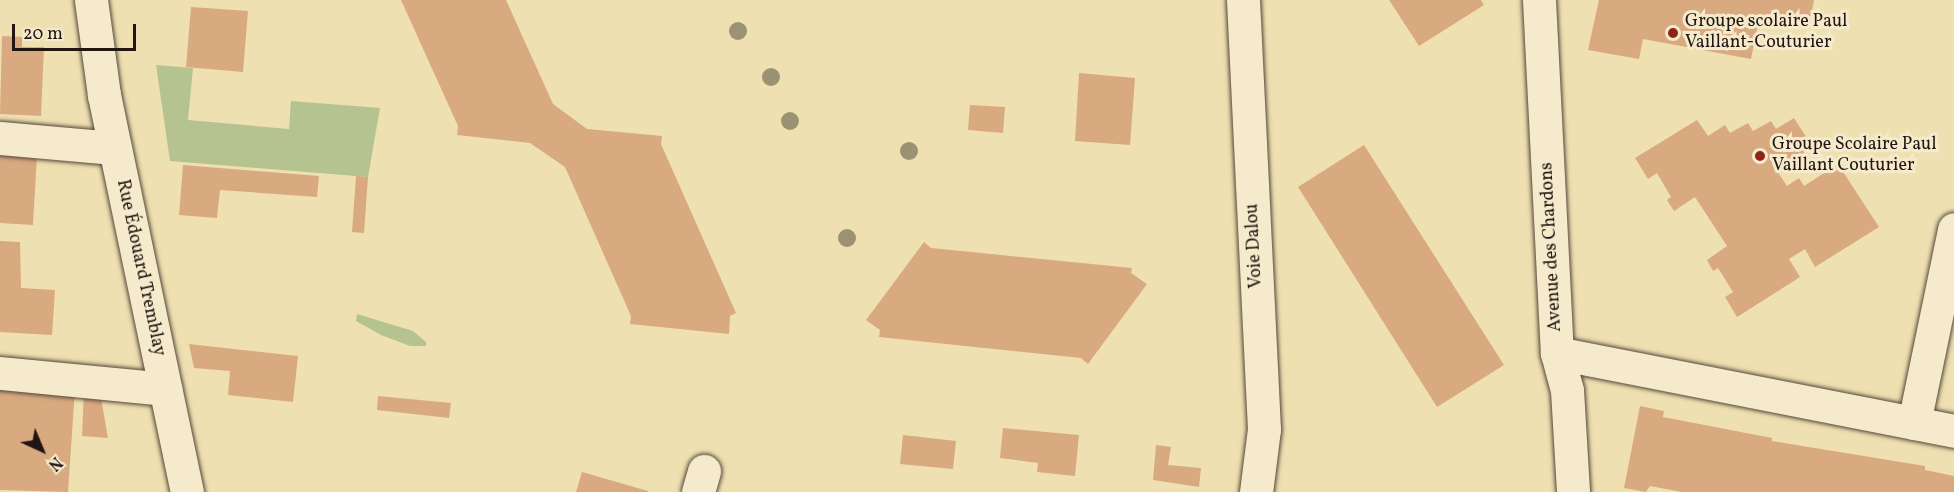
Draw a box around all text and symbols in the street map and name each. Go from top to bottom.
scale bar [15,12,140,50]
place label: Groupe scolaire Paul Vaillant-Couturier [1685,12,1847,54]
text: 20 m [23,22,63,47]
marker: Groupe scolaire Paul Vaillant-Couturier [1666,26,1680,40]
place label: Groupe Scolaire Paul Vaillant Couturier [1772,135,1937,178]
marker: Groupe Scolaire Paul Vaillant Couturier [1753,149,1767,163]
street label: Avenue des Chardons [1537,162,1567,332]
street label: Rue Édouard Tremblay [111,177,169,359]
street label: Voie Dalou [1242,203,1268,289]
north arrow [12,420,72,480]
text: N [43,451,66,475]

